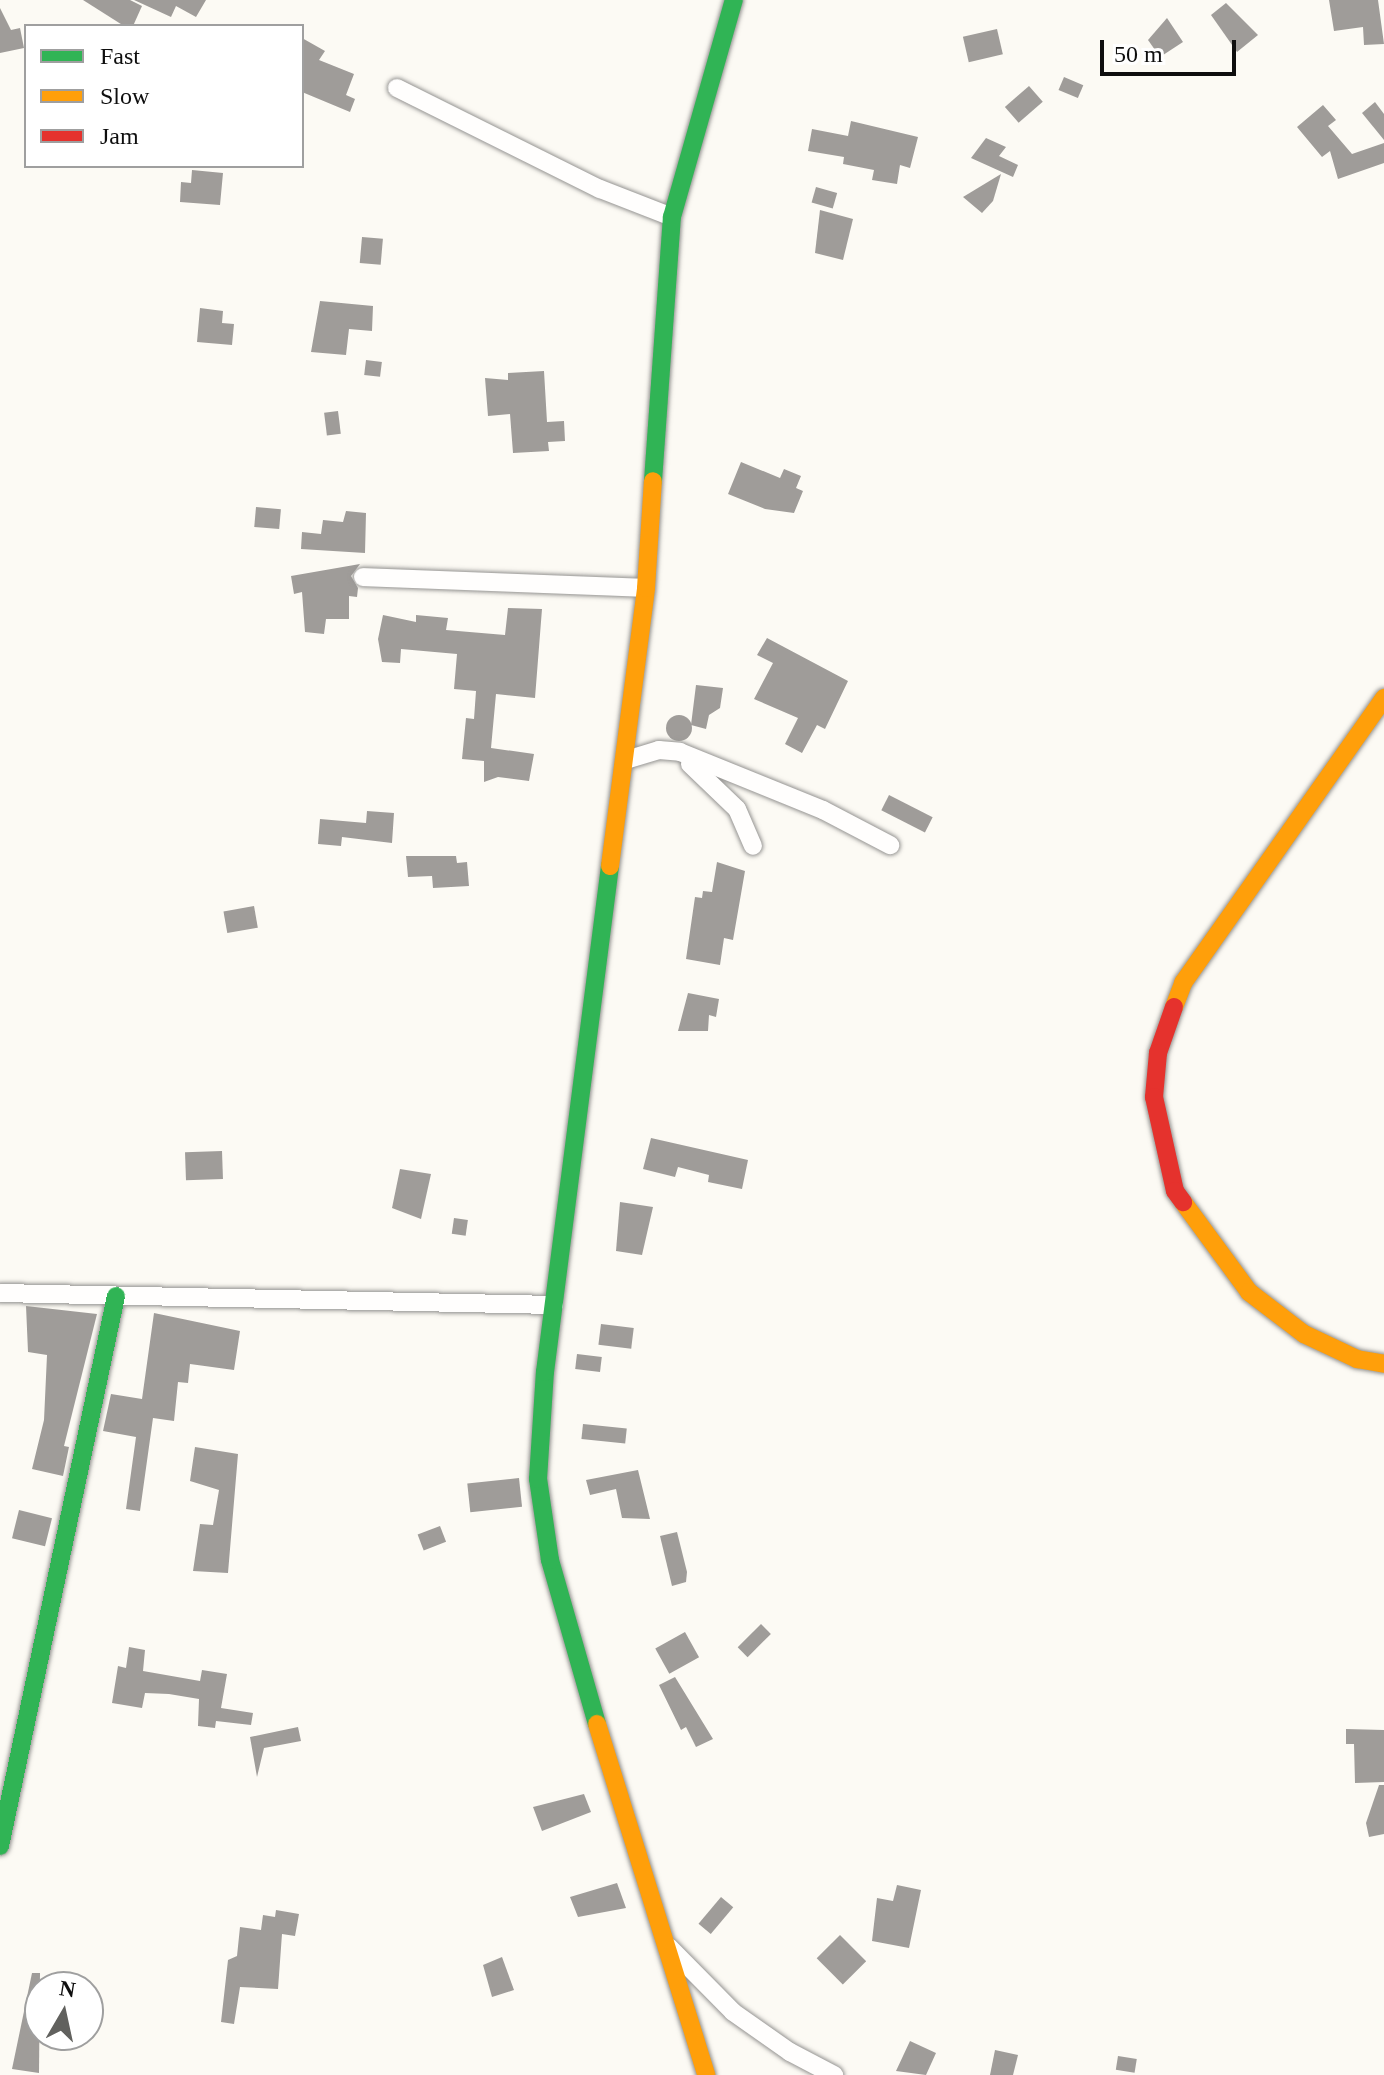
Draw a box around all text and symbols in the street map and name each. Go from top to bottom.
legend [24,24,304,168]
scale bar [1104,24,1240,74]
text: 50 m [1114,41,1163,67]
text: Fast [100,43,140,69]
text: Slow [100,83,149,109]
text: Jam [100,123,139,149]
north arrow [24,1971,104,2051]
text: N [58,1975,77,2002]

